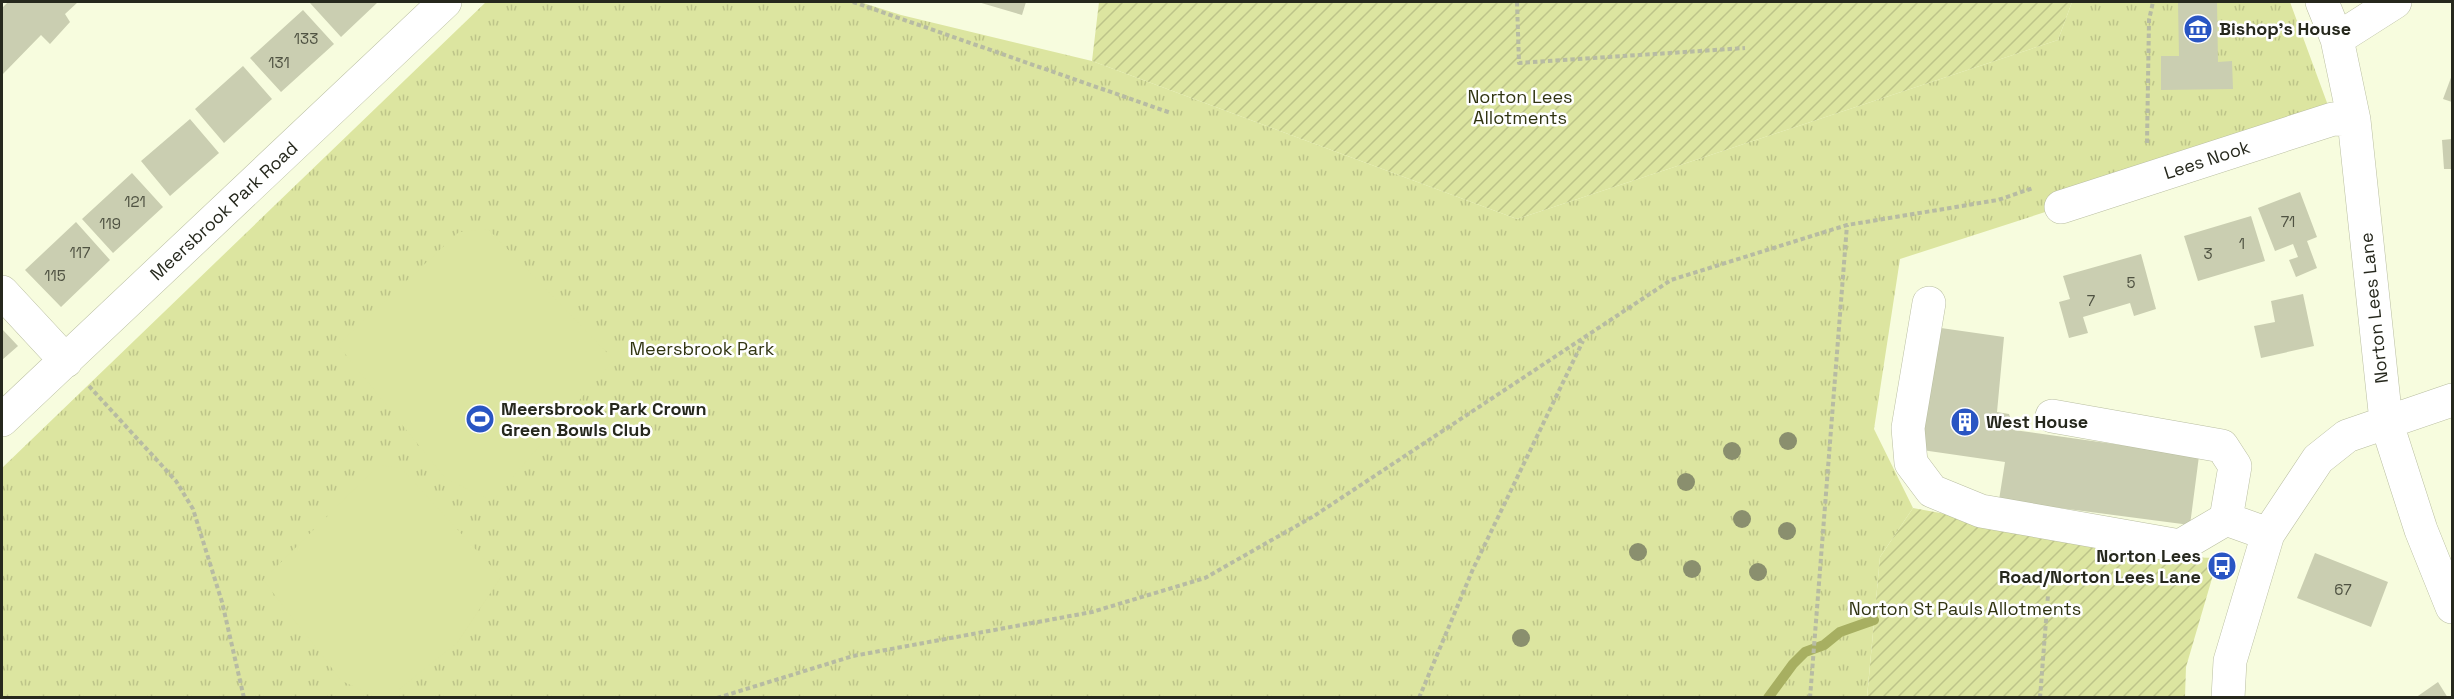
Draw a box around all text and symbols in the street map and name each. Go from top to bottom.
museum icon: Bishop's House [2182,13,2214,45]
place label: Bishop's House [2219,17,2351,40]
house number: 133 [294,29,318,48]
house number: 131 [268,53,290,72]
park label: Norton Lees Allotments [1467,85,1573,129]
street label: Lees Nook [2161,135,2253,184]
street label: Meersbrook Park Road [145,136,302,285]
house number: 121 [124,192,146,211]
house number: 71 [2281,212,2295,231]
house number: 119 [99,214,121,233]
street label: Norton Lees Lane [2354,231,2393,385]
house number: 1 [2239,234,2245,253]
house number: 117 [69,243,91,262]
house number: 3 [2203,244,2213,263]
house number: 115 [44,266,66,285]
house number: 5 [2127,273,2136,292]
house number: 7 [2087,291,2095,310]
park label: Meersbrook Park [629,337,775,360]
place label: Meersbrook Park Crown Green Bowls Club [501,397,707,441]
sports icon: Meersbrook Park Crown Green Bowls Club [464,403,496,435]
building icon: West House [1949,406,1981,438]
place label: West House [1986,410,2088,433]
place label: Norton Lees Road/Norton Lees Lane [1999,544,2201,588]
bus stop icon: Norton Lees Road/Norton Lees Lane [2206,550,2238,582]
house number: 67 [2334,580,2352,599]
park label: Norton St Pauls Allotments [1849,597,2081,620]

